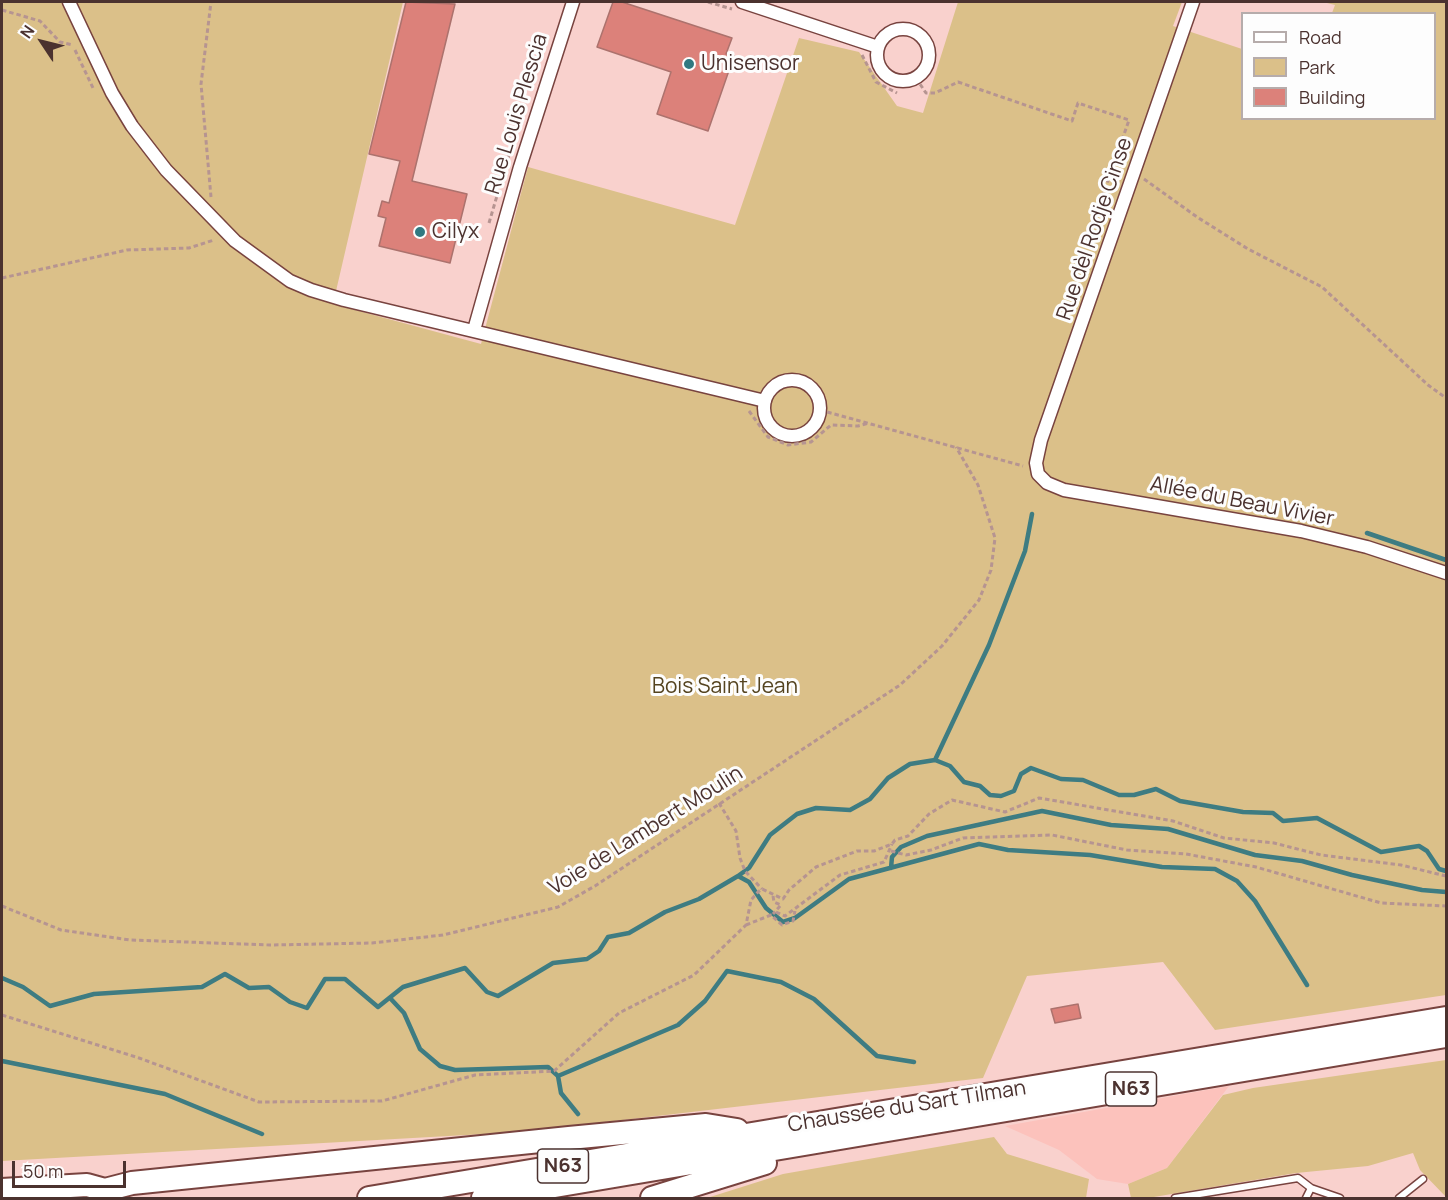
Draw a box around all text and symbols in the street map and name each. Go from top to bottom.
north arrow [12,12,72,72]
legend [1241,12,1436,120]
text: N [15,21,40,43]
text: Road [1299,25,1342,49]
street label: Rue Louis Plescia [481,31,553,197]
place label: Unisensor [701,51,800,77]
text: Park [1299,55,1335,79]
marker: Unisensor [682,57,696,71]
text: Building [1299,85,1365,109]
street label: Rue dèl Rodje Cinse [1052,134,1138,324]
place label: Cilyx [432,219,479,245]
marker: Cilyx [413,225,427,239]
street label: Allée du Beau Vivier [1148,472,1336,532]
park label: Bois Saint Jean [652,674,798,700]
street label: Voie de Lambert Moulin [544,761,748,901]
road number: N63 [1106,1072,1156,1106]
street label: Chaussée du Sart Tilman [786,1076,1028,1138]
scale bar [15,1149,129,1187]
road number: N63 [538,1149,588,1183]
text: 50 m [23,1159,63,1183]

